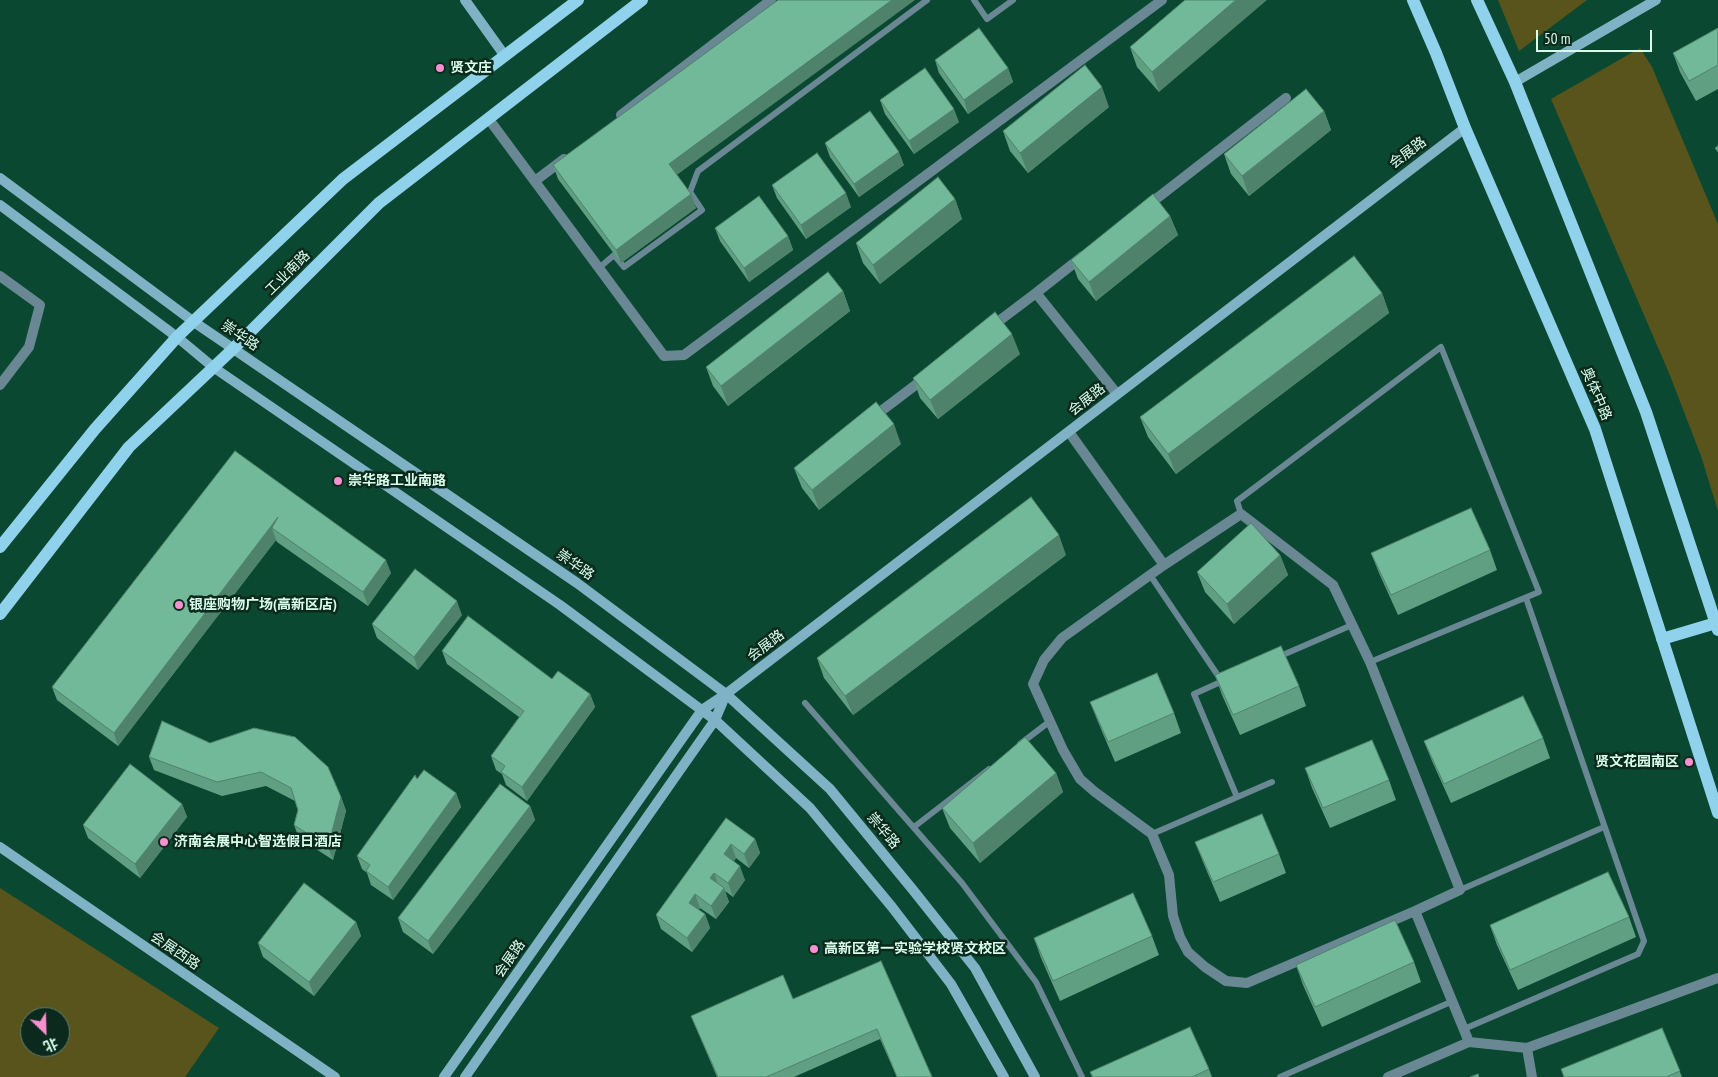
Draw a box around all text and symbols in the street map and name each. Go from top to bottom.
scale bar [1538,20,1654,52]
text: 50 m [1544,29,1570,48]
place label: 贤文庄 [450,60,492,76]
marker: 贤文庄 [434,62,446,74]
street label: 会展路 [1386,134,1430,172]
street label: 工业南路 [262,247,314,299]
street label: 崇华路 [218,317,262,355]
street label: 奥体中路 [1577,365,1615,423]
street label: 会展路 [1065,380,1109,420]
place label: 崇华路工业南路 [348,473,446,489]
marker: 崇华路工业南路 [332,475,344,487]
street label: 崇华路 [553,546,597,584]
place label: 银座购物广场(高新区店) [189,597,337,613]
marker: 银座购物广场(高新区店) [173,599,185,611]
street label: 会展路 [744,627,788,665]
place label: 贤文花园南区 [1595,754,1679,770]
marker: 贤文花园南区 [1683,756,1695,768]
street label: 崇华路 [863,810,903,852]
place label: 济南会展中心智选假日酒店 [174,834,342,850]
marker: 济南会展中心智选假日酒店 [158,836,170,848]
street label: 会展西路 [147,928,203,974]
street label: 会展路 [491,937,529,981]
place label: 高新区第一实验学校贤文校区 [824,941,1006,957]
marker: 高新区第一实验学校贤文校区 [808,943,820,955]
north arrow [20,1007,70,1057]
text: 北 [41,1034,61,1056]

